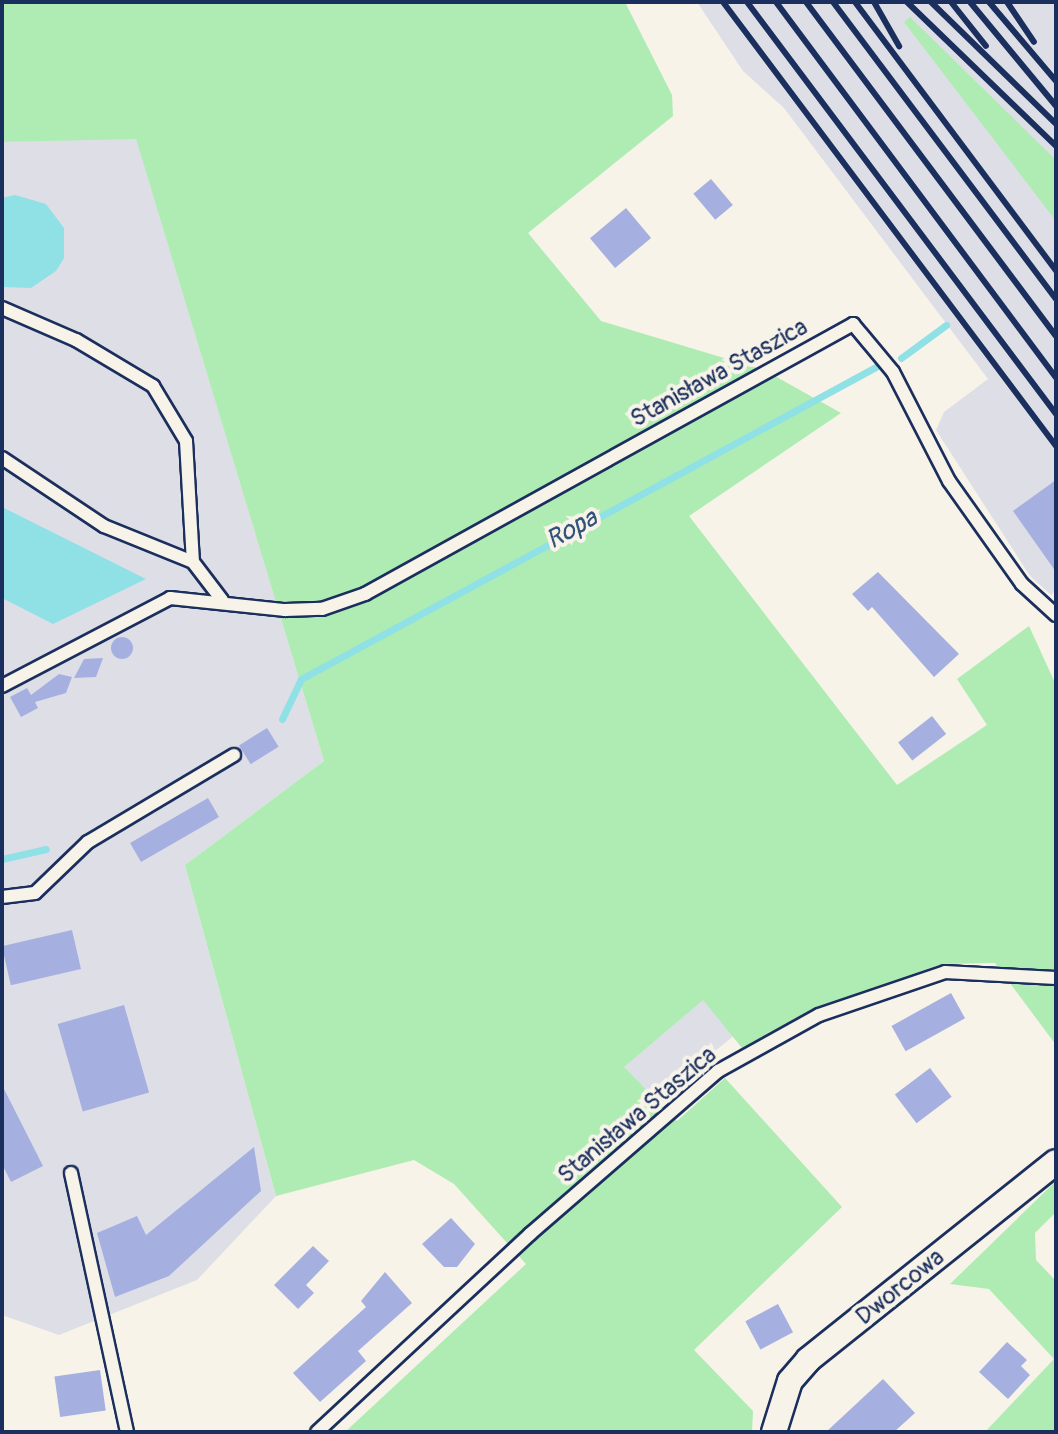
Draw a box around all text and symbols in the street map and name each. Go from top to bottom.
street label: Stanisława Staszica [625,312,813,434]
water label: Ropa [541,503,603,557]
street label: Stanisława Staszica [552,1040,722,1190]
street label: Dworcowa [850,1243,950,1331]

